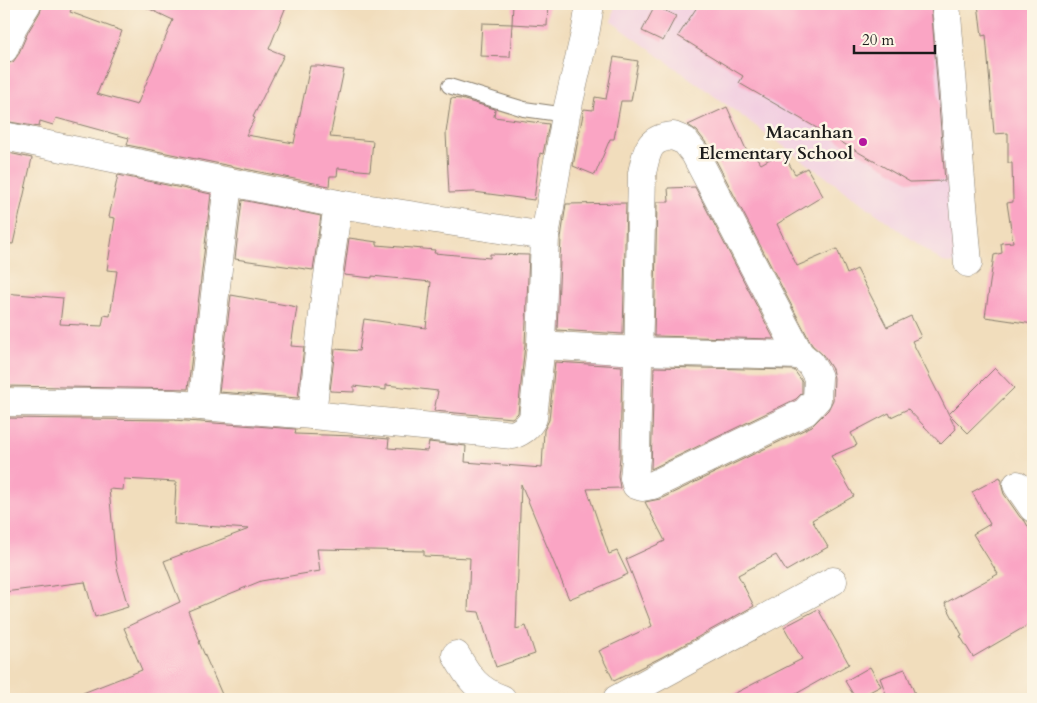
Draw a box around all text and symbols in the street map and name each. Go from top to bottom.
scale bar [854,22,936,54]
text: 20 m [862,30,894,50]
place label: Macanhan Elementary School [699,120,853,166]
marker: Macanhan Elementary School [857,136,869,148]

